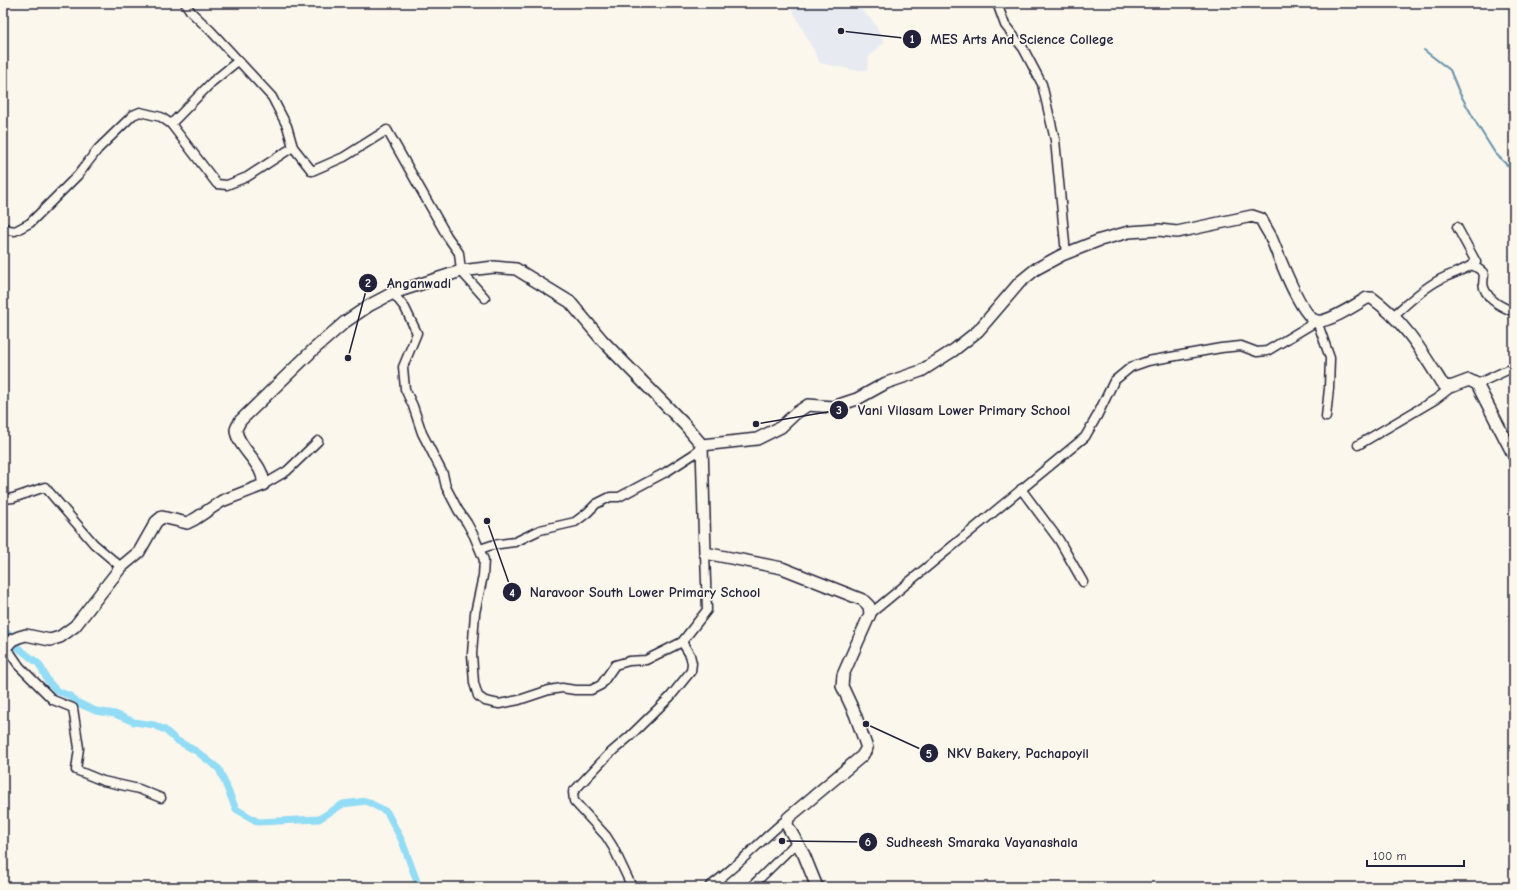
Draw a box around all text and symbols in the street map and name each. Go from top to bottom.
callout: MES Arts And Science College [902,26,1121,52]
text: MES Arts And Science College [931,31,1114,48]
text: 1 [910,32,915,46]
callout: Anganwadi [358,270,459,296]
text: Anganwadi [387,275,451,292]
text: 2 [365,276,371,290]
callout: Vani Vilasam Lower Primary School [829,397,1078,423]
text: Vani Vilasam Lower Primary School [858,402,1070,419]
text: 3 [836,403,842,417]
callout: Naravoor South Lower Primary School [502,579,768,605]
text: Naravoor South Lower Primary School [530,584,760,601]
text: 4 [509,586,515,600]
callout: NKV Bakery, Pachapoyil [919,740,1097,766]
text: NKV Bakery, Pachapoyil [947,745,1089,762]
text: 5 [926,747,932,761]
callout: Sudheesh Smaraka Vayanashala [858,829,1085,855]
text: Sudheesh Smaraka Vayanashala [886,834,1078,851]
text: 6 [865,835,871,849]
scale bar [1367,842,1464,868]
text: 100 m [1373,849,1406,863]

